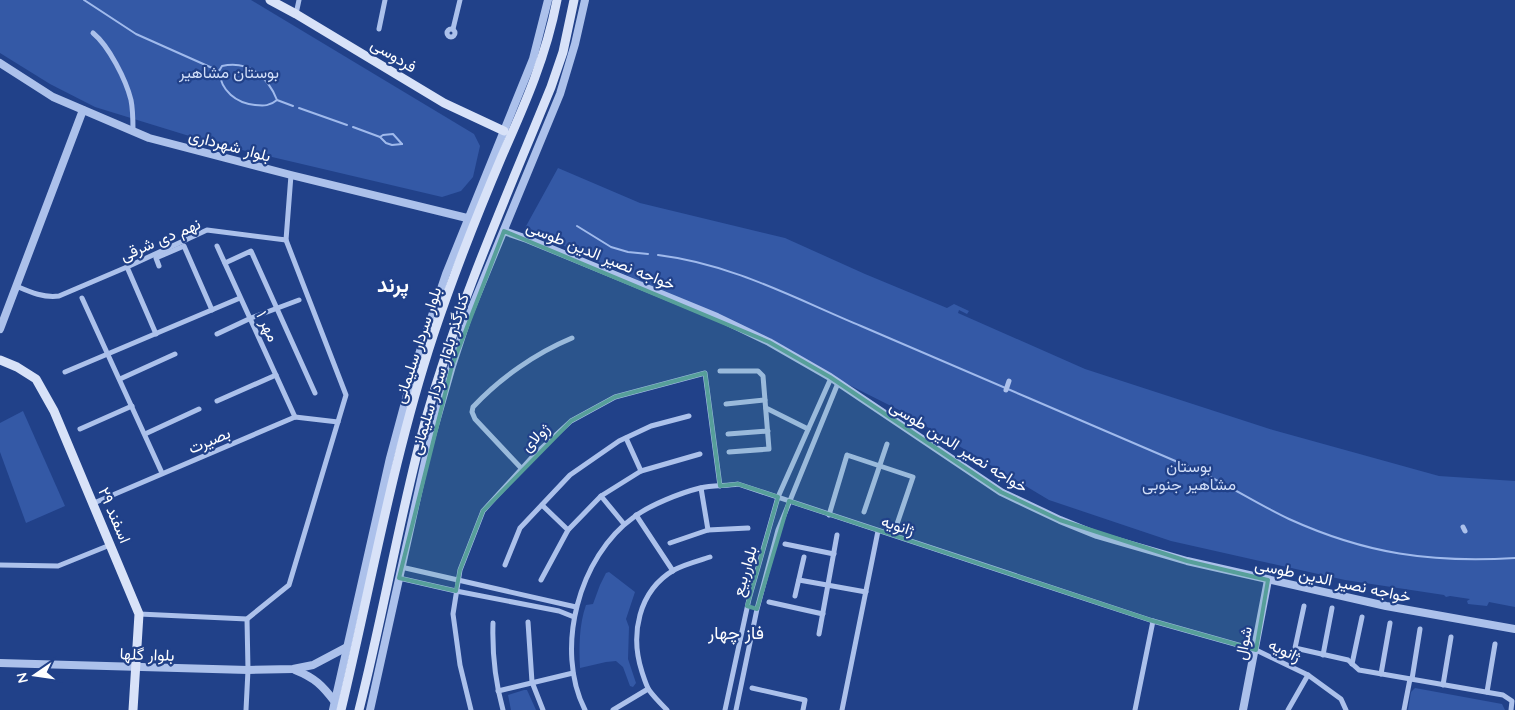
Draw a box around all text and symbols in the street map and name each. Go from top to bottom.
street label: فردوسی [367,34,421,77]
park label: بوستان مشاهیر [178,62,279,83]
street label: بلوار شهرداری [187,124,273,167]
street label: نهم دی شرقی [117,213,204,266]
street label: خواجه نصیر الدین طوسی [523,216,679,295]
district label: پرند [377,271,409,299]
street label: بلوار سردار سلیمانی [389,284,446,406]
street label: کنارگذر بلوار سردار سلیمانی [405,291,474,457]
street label: مهر ۱ [251,307,284,345]
street label: خواجه نصیر الدین طوسی [886,395,1032,498]
street label: ژولای [516,418,555,456]
street label: بصیرت [185,422,233,459]
park label: بوستان مشاهیر جنوبی [1142,456,1236,495]
street label: ۲۹ اسفند [94,484,136,546]
street label: ژانویه [879,510,918,541]
street label: بلوارربیع [727,543,763,599]
street label: خواجه نصیر الدین طوسی [1253,554,1413,607]
district label: فاز چهار [707,621,764,645]
street label: شوال [1230,625,1257,662]
street label: ژانویه [1265,634,1305,667]
street label: بلوار گلها [119,643,175,666]
north arrow [10,650,60,700]
text: N [12,671,32,685]

